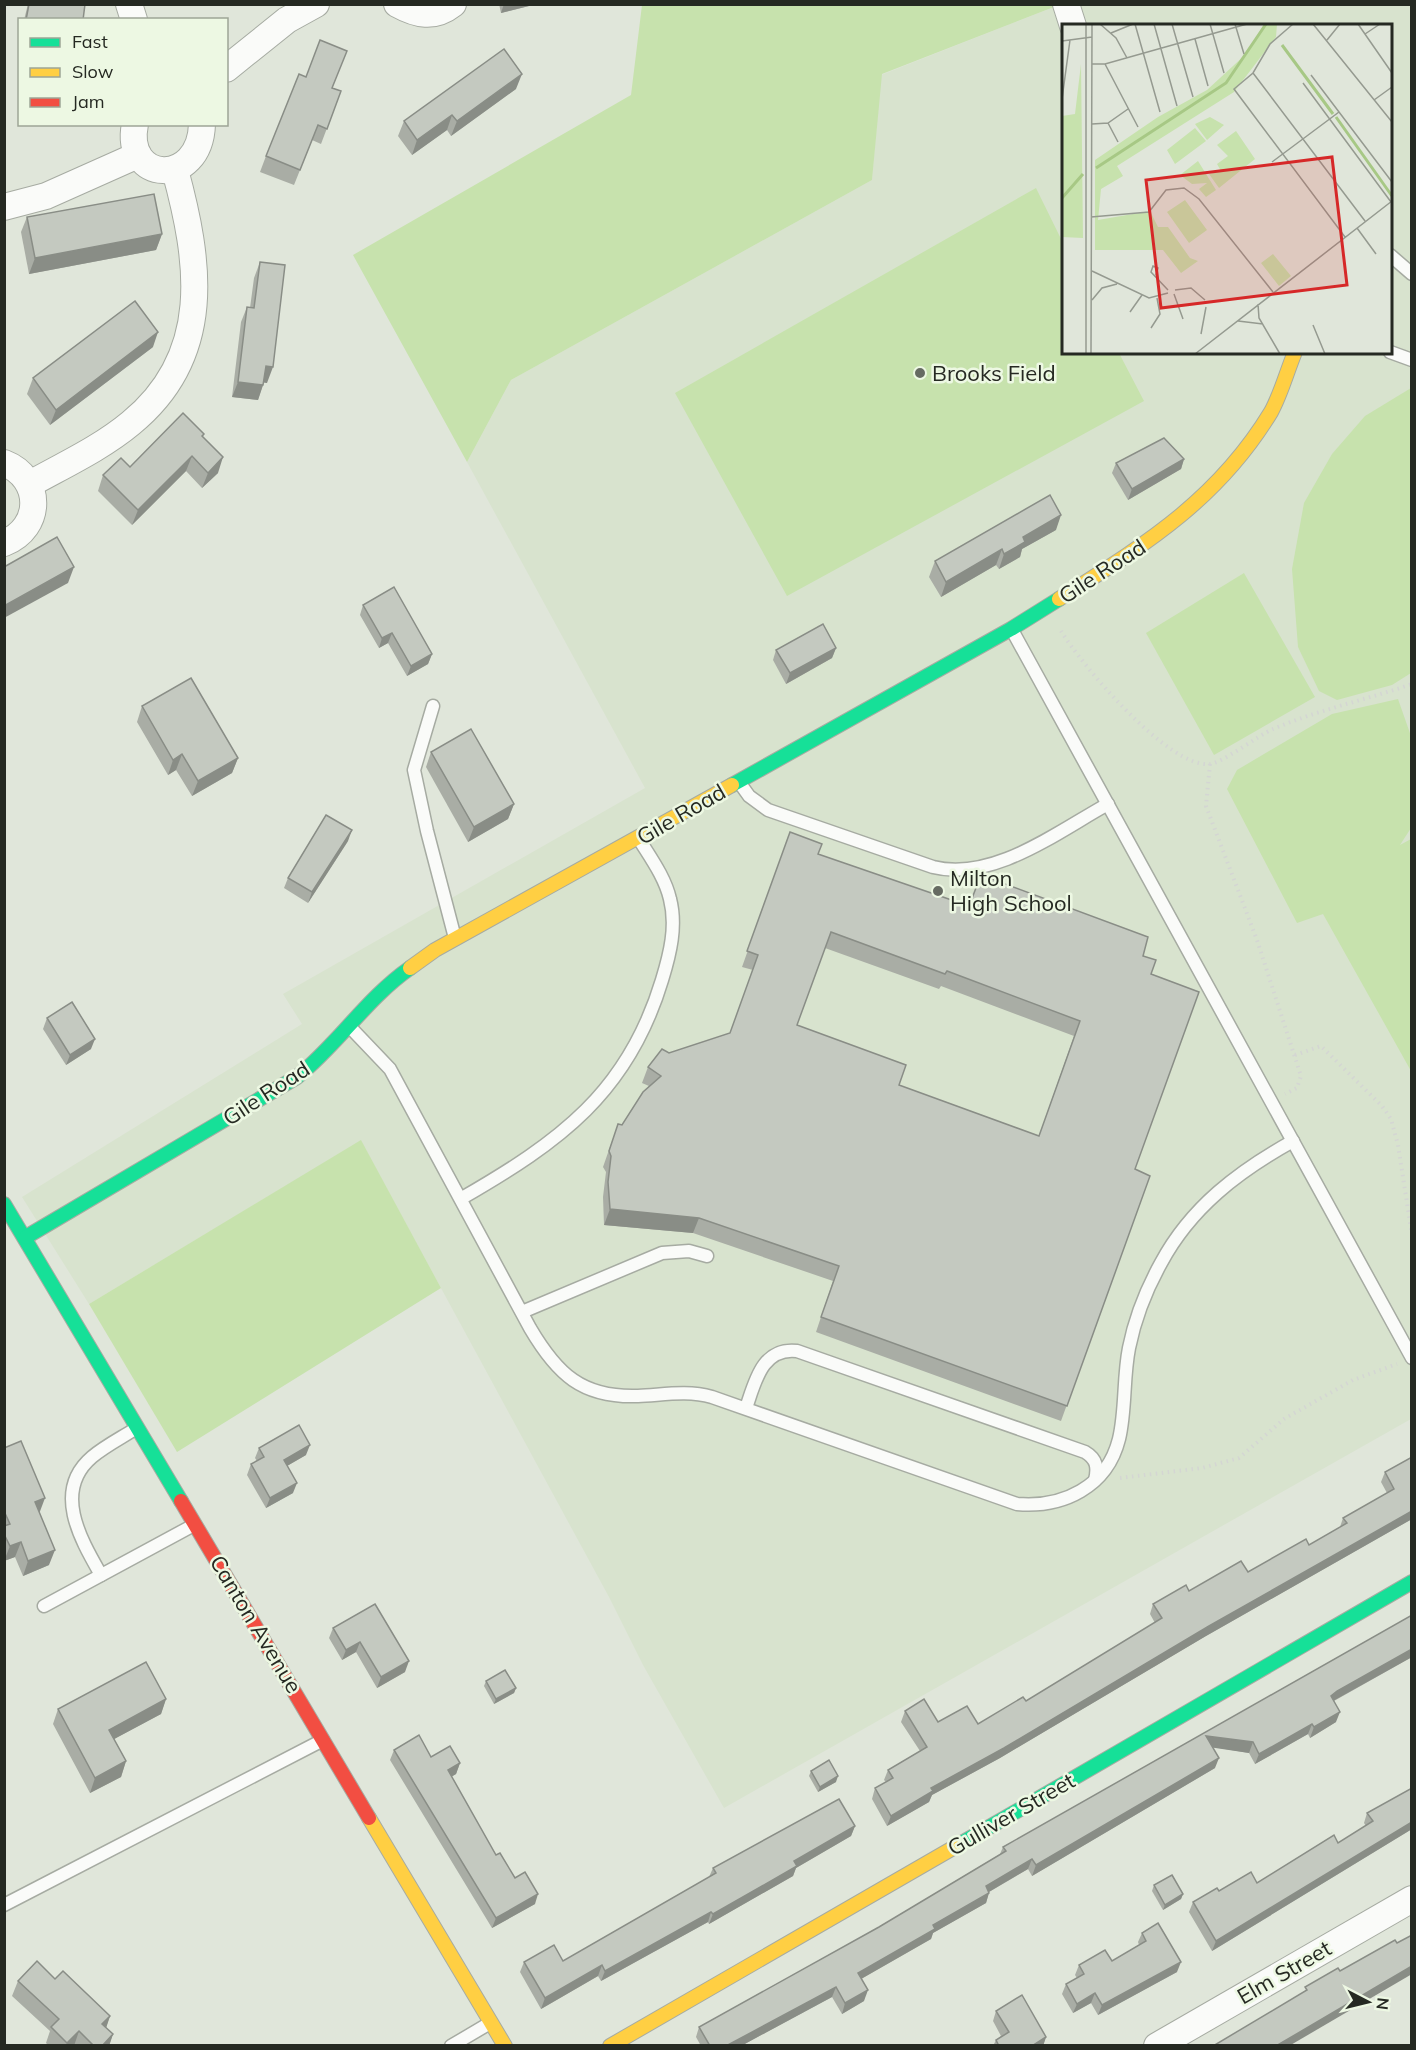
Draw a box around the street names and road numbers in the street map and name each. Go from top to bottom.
street label: Gile Road [1053,533,1151,609]
street label: Gile Road [631,777,731,851]
street label: Gile Road [217,1055,315,1131]
street label: Canton Avenue [204,1550,308,1698]
street label: Gulliver Street [942,1766,1080,1862]
street label: Elm Street [1232,1934,1336,2010]

